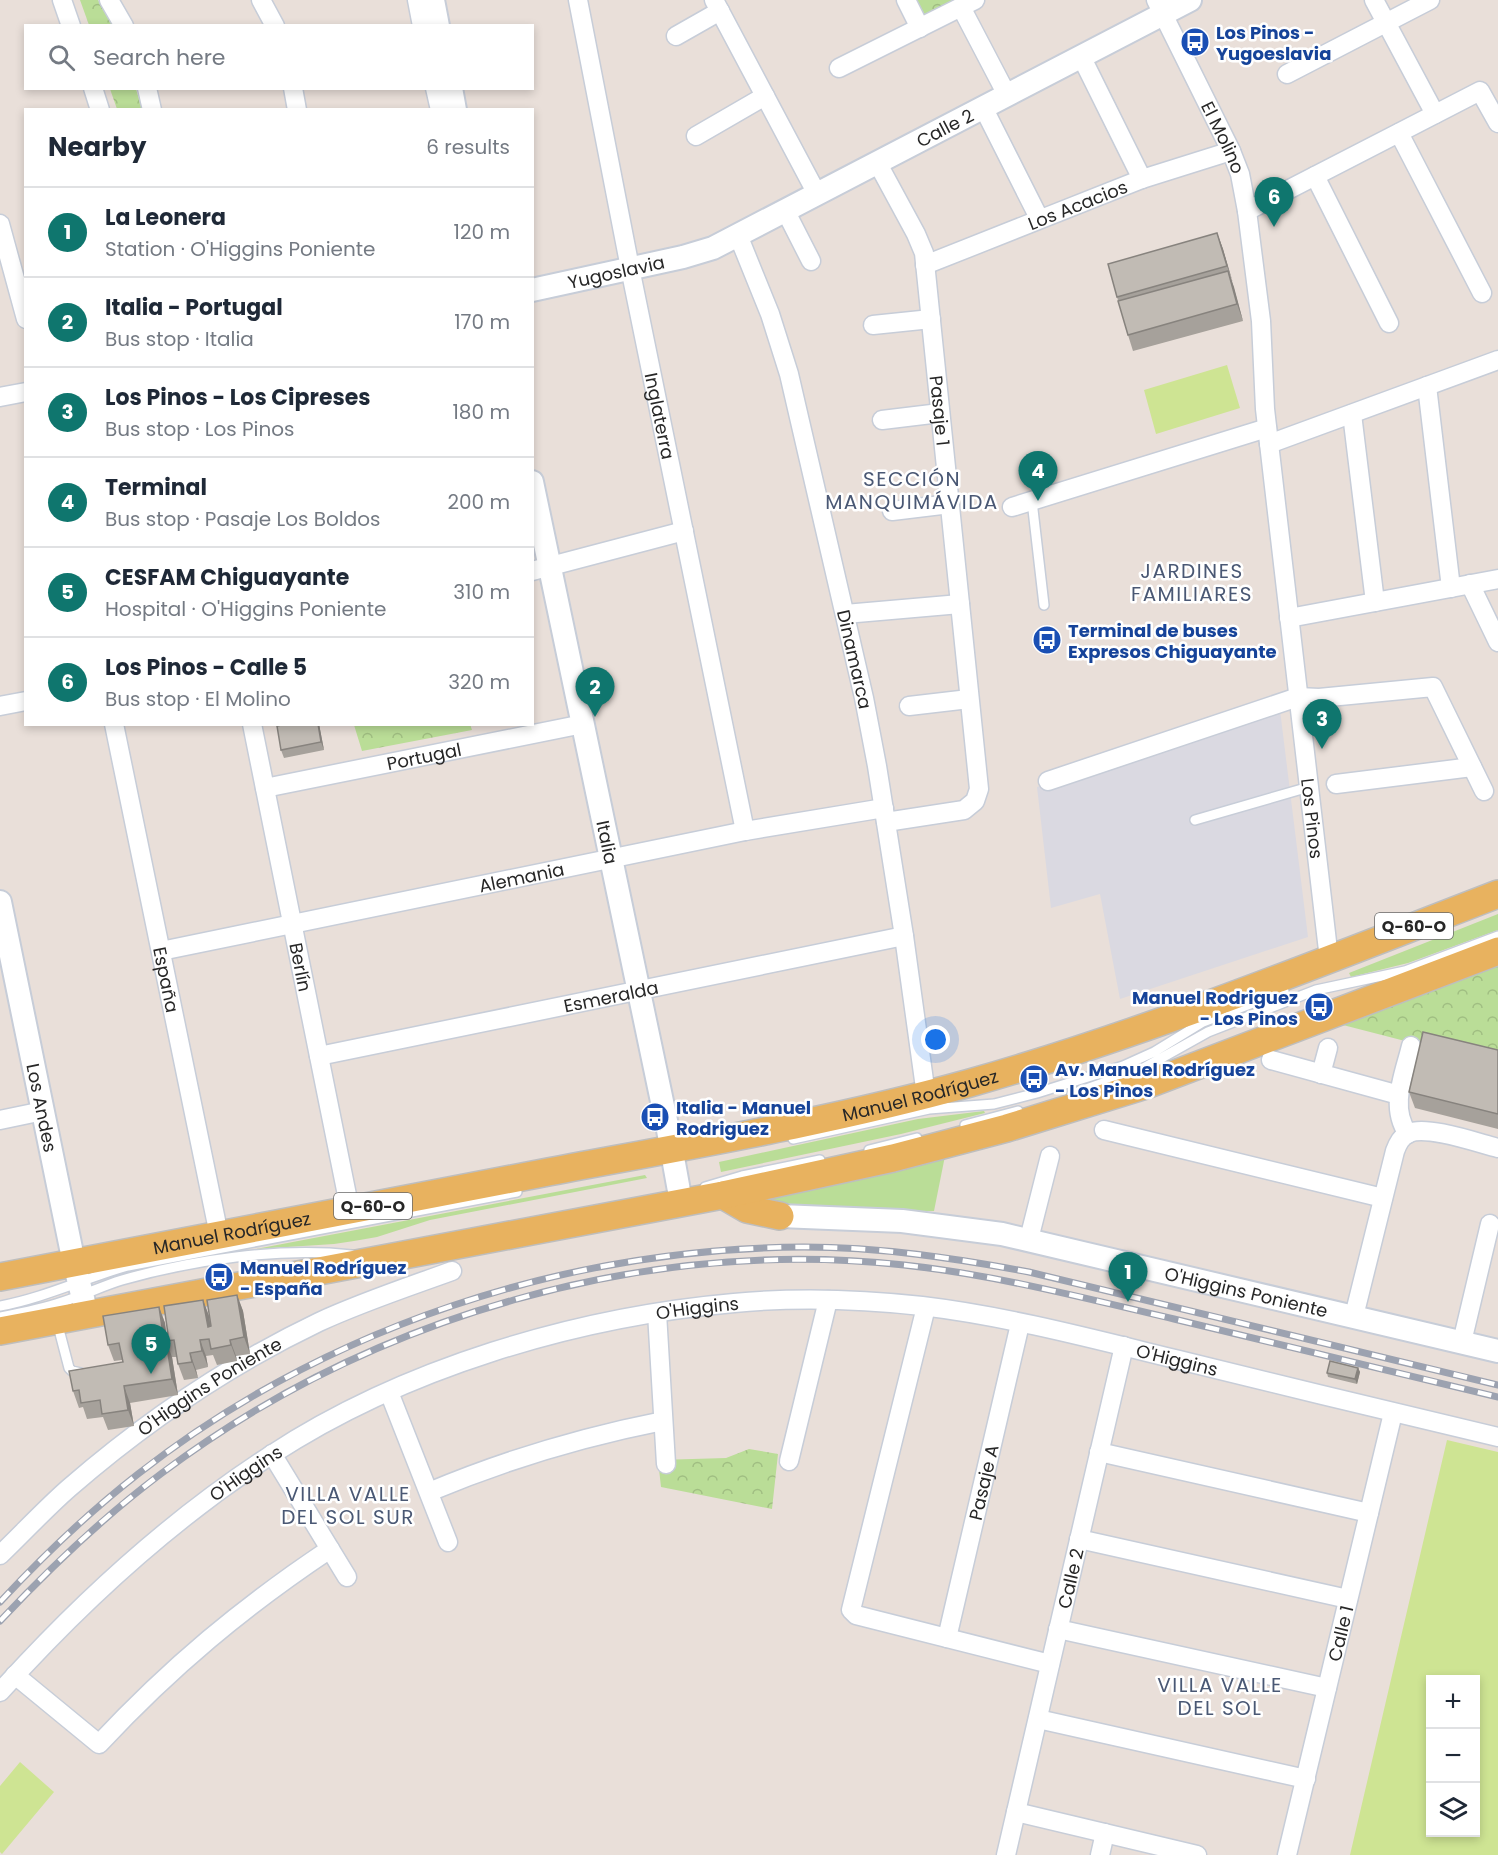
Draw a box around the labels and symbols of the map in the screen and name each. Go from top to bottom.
place label: Los Pinos - Yugoeslavia [1216,20,1331,66]
bus stop icon: Los Pinos - Yugoeslavia [1179,26,1211,58]
street label: El Molino [1196,97,1251,177]
street label: Calle 2 [912,102,978,153]
street label: Los Acacios [1024,174,1131,236]
pin: 6 [1254,178,1294,227]
street label: Yugoslavia [565,249,667,294]
street label: Inglaterra [639,370,681,462]
street label: Pasaje 1 [924,374,956,447]
pin: 4 [1018,452,1058,501]
district label: SECCIÓN MANQUIMÁVIDA [825,465,999,516]
district label: JARDINES FAMILIARES [1131,557,1253,608]
street label: Dinamarca [831,607,878,711]
place label: Terminal de buses Expresos Chiguayante [1068,618,1277,664]
bus stop icon: Terminal de buses Expresos Chiguayante [1031,624,1063,656]
pin: 2 [576,668,614,717]
pin: 3 [1302,700,1342,749]
street label: Portugal [384,736,463,776]
street label: Los Pinos [1296,777,1330,860]
street label: Italia [591,818,624,866]
street label: Alemania [477,856,566,898]
road number: Q-60-O [1375,913,1453,939]
street label: Berlín [284,940,318,994]
street label: España [148,944,185,1015]
street label: Esmeralda [561,974,660,1018]
place label: Manuel Rodriguez - Los Pinos [1132,985,1298,1031]
bus stop icon: Manuel Rodriguez - Los Pinos [1303,991,1335,1023]
your location [921,1025,950,1054]
place label: Av. Manuel Rodríguez - Los Pinos [1055,1057,1255,1103]
street label: Los Andes [21,1061,63,1154]
street label: Manuel Rodríguez [840,1063,1001,1127]
bus stop icon: Av. Manuel Rodríguez - Los Pinos [1018,1063,1050,1095]
place label: Italia - Manuel Rodriguez [676,1095,811,1141]
bus stop icon: Italia - Manuel Rodriguez [639,1101,671,1133]
road number: Q-60-O [334,1193,412,1219]
street label: Manuel Rodríguez [151,1205,313,1260]
pin: 1 [1108,1252,1148,1302]
place label: Manuel Rodríguez - España [240,1255,407,1301]
street label: O'Higgins Poniente [1162,1260,1330,1323]
bus stop icon: Manuel Rodríguez - España [203,1261,235,1293]
street label: O'Higgins [654,1290,740,1325]
pin: 5 [132,1324,170,1374]
street label: O'Higgins Poniente [132,1331,286,1441]
street label: O'Higgins [1134,1337,1220,1382]
street label: O'Higgins [204,1439,287,1507]
street label: Pasaje A [962,1442,1004,1522]
district label: VILLA VALLE DEL SOL SUR [281,1480,415,1531]
street label: Calle 2 [1051,1546,1089,1611]
street label: Calle 1 [1321,1603,1359,1664]
district label: VILLA VALLE DEL SOL [1157,1671,1283,1722]

